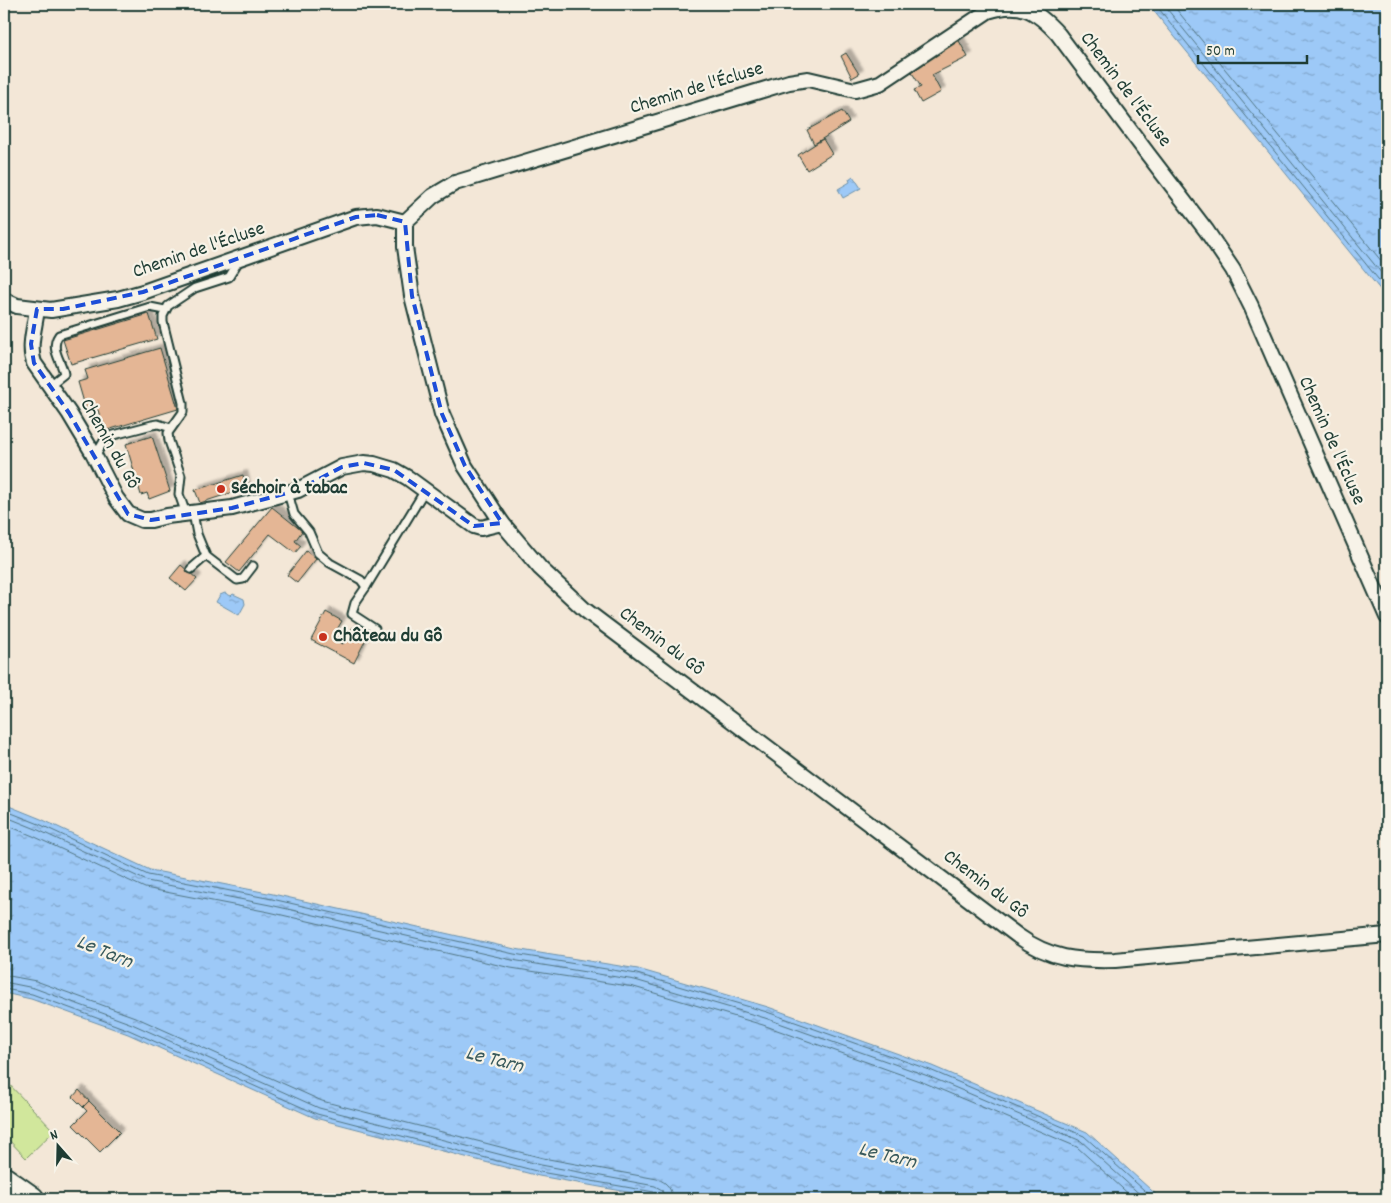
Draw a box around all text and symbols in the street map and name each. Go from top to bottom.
street label: Chemin de l'Écluse [1072,26,1178,154]
scale bar [1198,32,1307,64]
text: 50 m [1206,41,1235,63]
street label: Chemin de l'Écluse [627,55,767,123]
street label: Chemin de l'Écluse [129,215,269,287]
street label: Chemin de l'Écluse [1290,372,1372,510]
street label: Chemin du Gô [72,393,146,495]
place label: Séchoir à tabac [231,475,348,503]
marker: Séchoir à tabac [215,483,227,495]
street label: Chemin du Gô [612,601,710,684]
place label: Château du Gô [333,623,442,651]
marker: Château du Gô [317,631,329,643]
street label: Chemin du Gô [936,844,1034,927]
water label: Le Tarn [71,928,138,978]
water label: Le Tarn [462,1039,527,1083]
north arrow [32,1120,82,1170]
text: N [48,1125,61,1146]
water label: Le Tarn [855,1135,920,1179]

